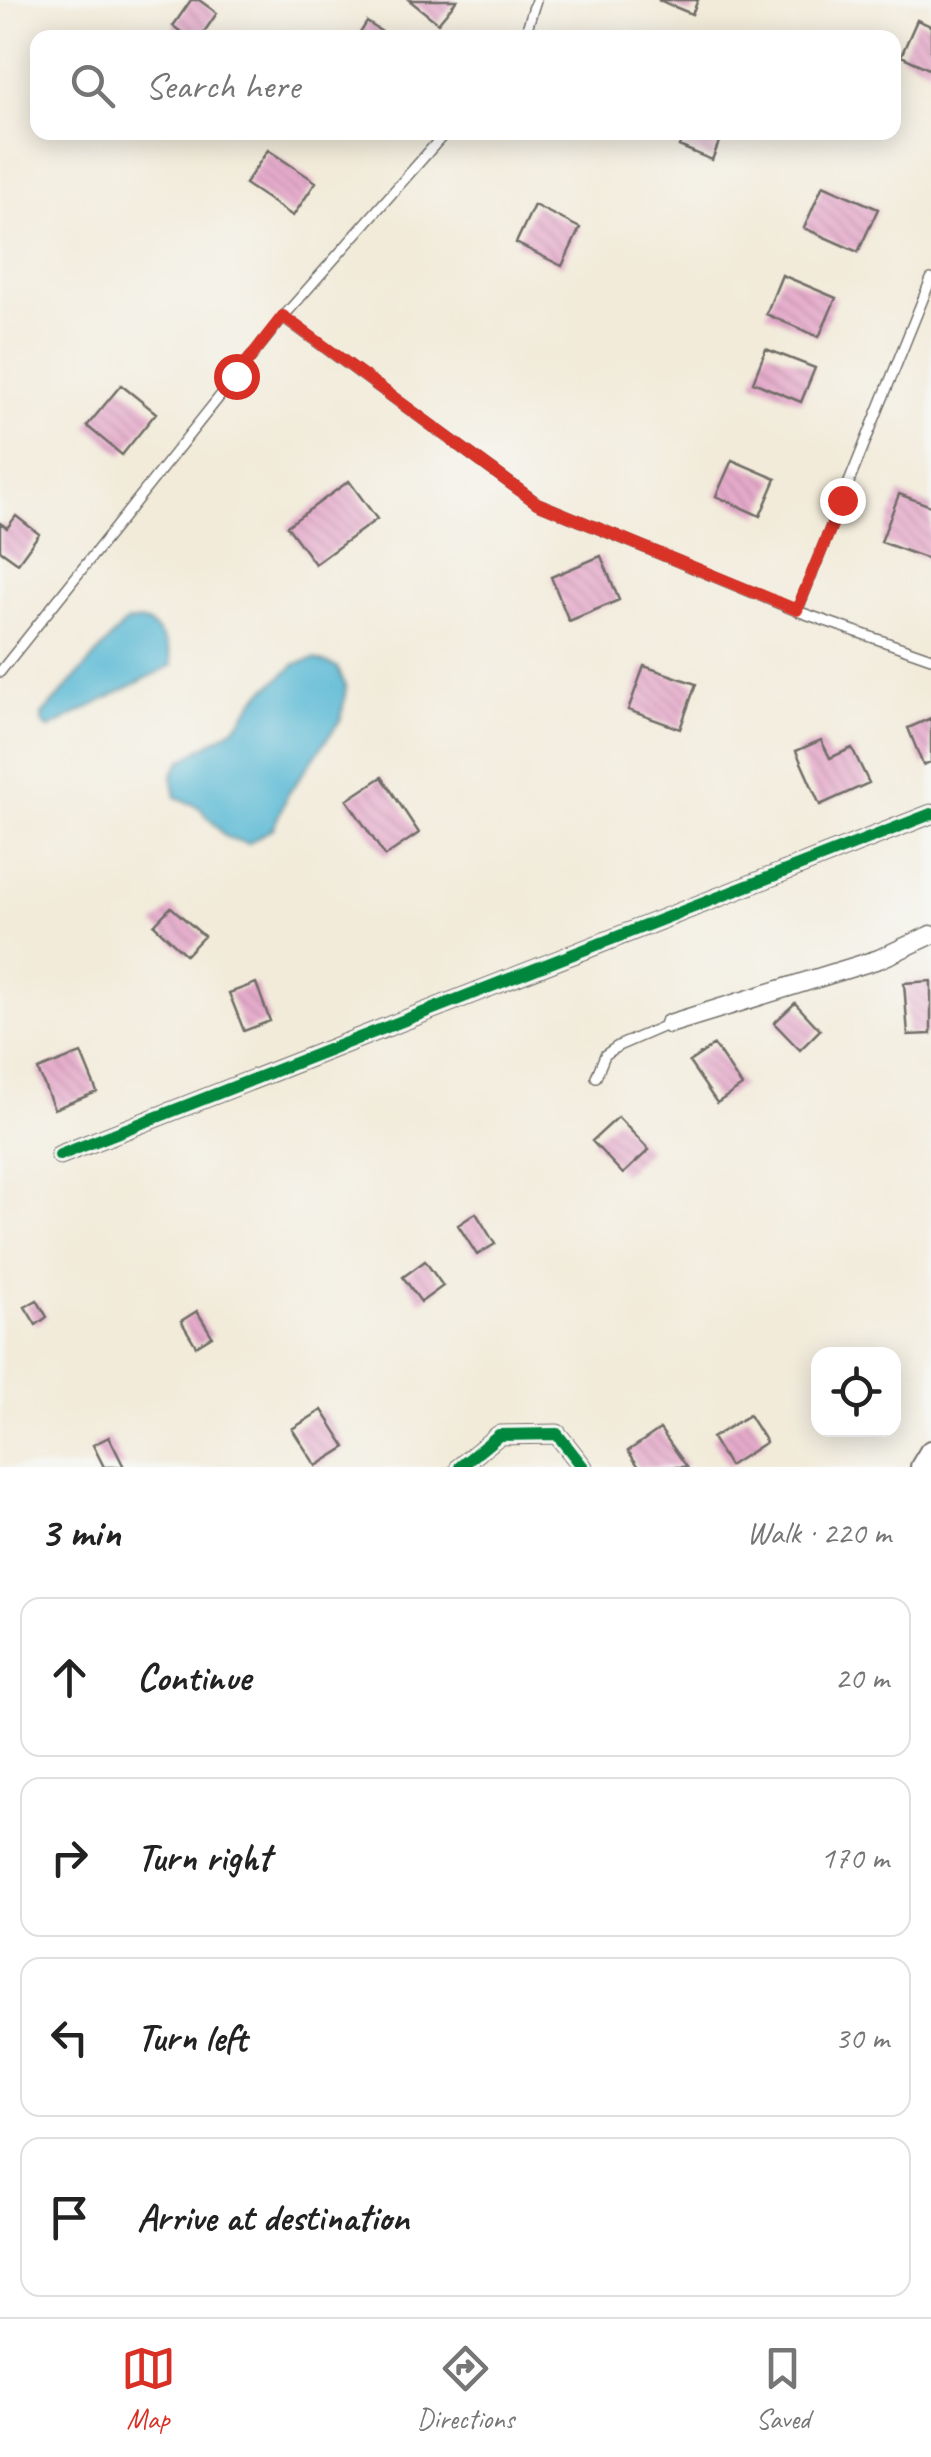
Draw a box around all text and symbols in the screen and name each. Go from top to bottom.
search box [30,30,901,140]
icon: search [65,58,120,113]
text: Search here [145,62,300,109]
route start [214,354,260,400]
route end [820,478,866,524]
map controls [811,1347,901,1437]
button: locate [811,1347,901,1437]
text: 3 min [40,1506,120,1559]
text: Walk · 220 m [747,1512,891,1553]
icon: ahead [42,1650,97,1705]
text: Continue [137,1654,251,1701]
text: 20 m [835,1657,889,1698]
icon: right [42,1830,97,1885]
text: Turn right [137,1834,271,1881]
text: 170 m [820,1837,889,1878]
icon: left [42,2010,97,2065]
text: Turn left [137,2014,247,2061]
text: 30 m [835,2017,889,2058]
icon: arrive [42,2190,97,2245]
text: Arrive at destination [137,2194,409,2241]
tab: Map [121,2341,176,2436]
tab: Directions [417,2341,514,2436]
tab: Saved [755,2341,810,2436]

